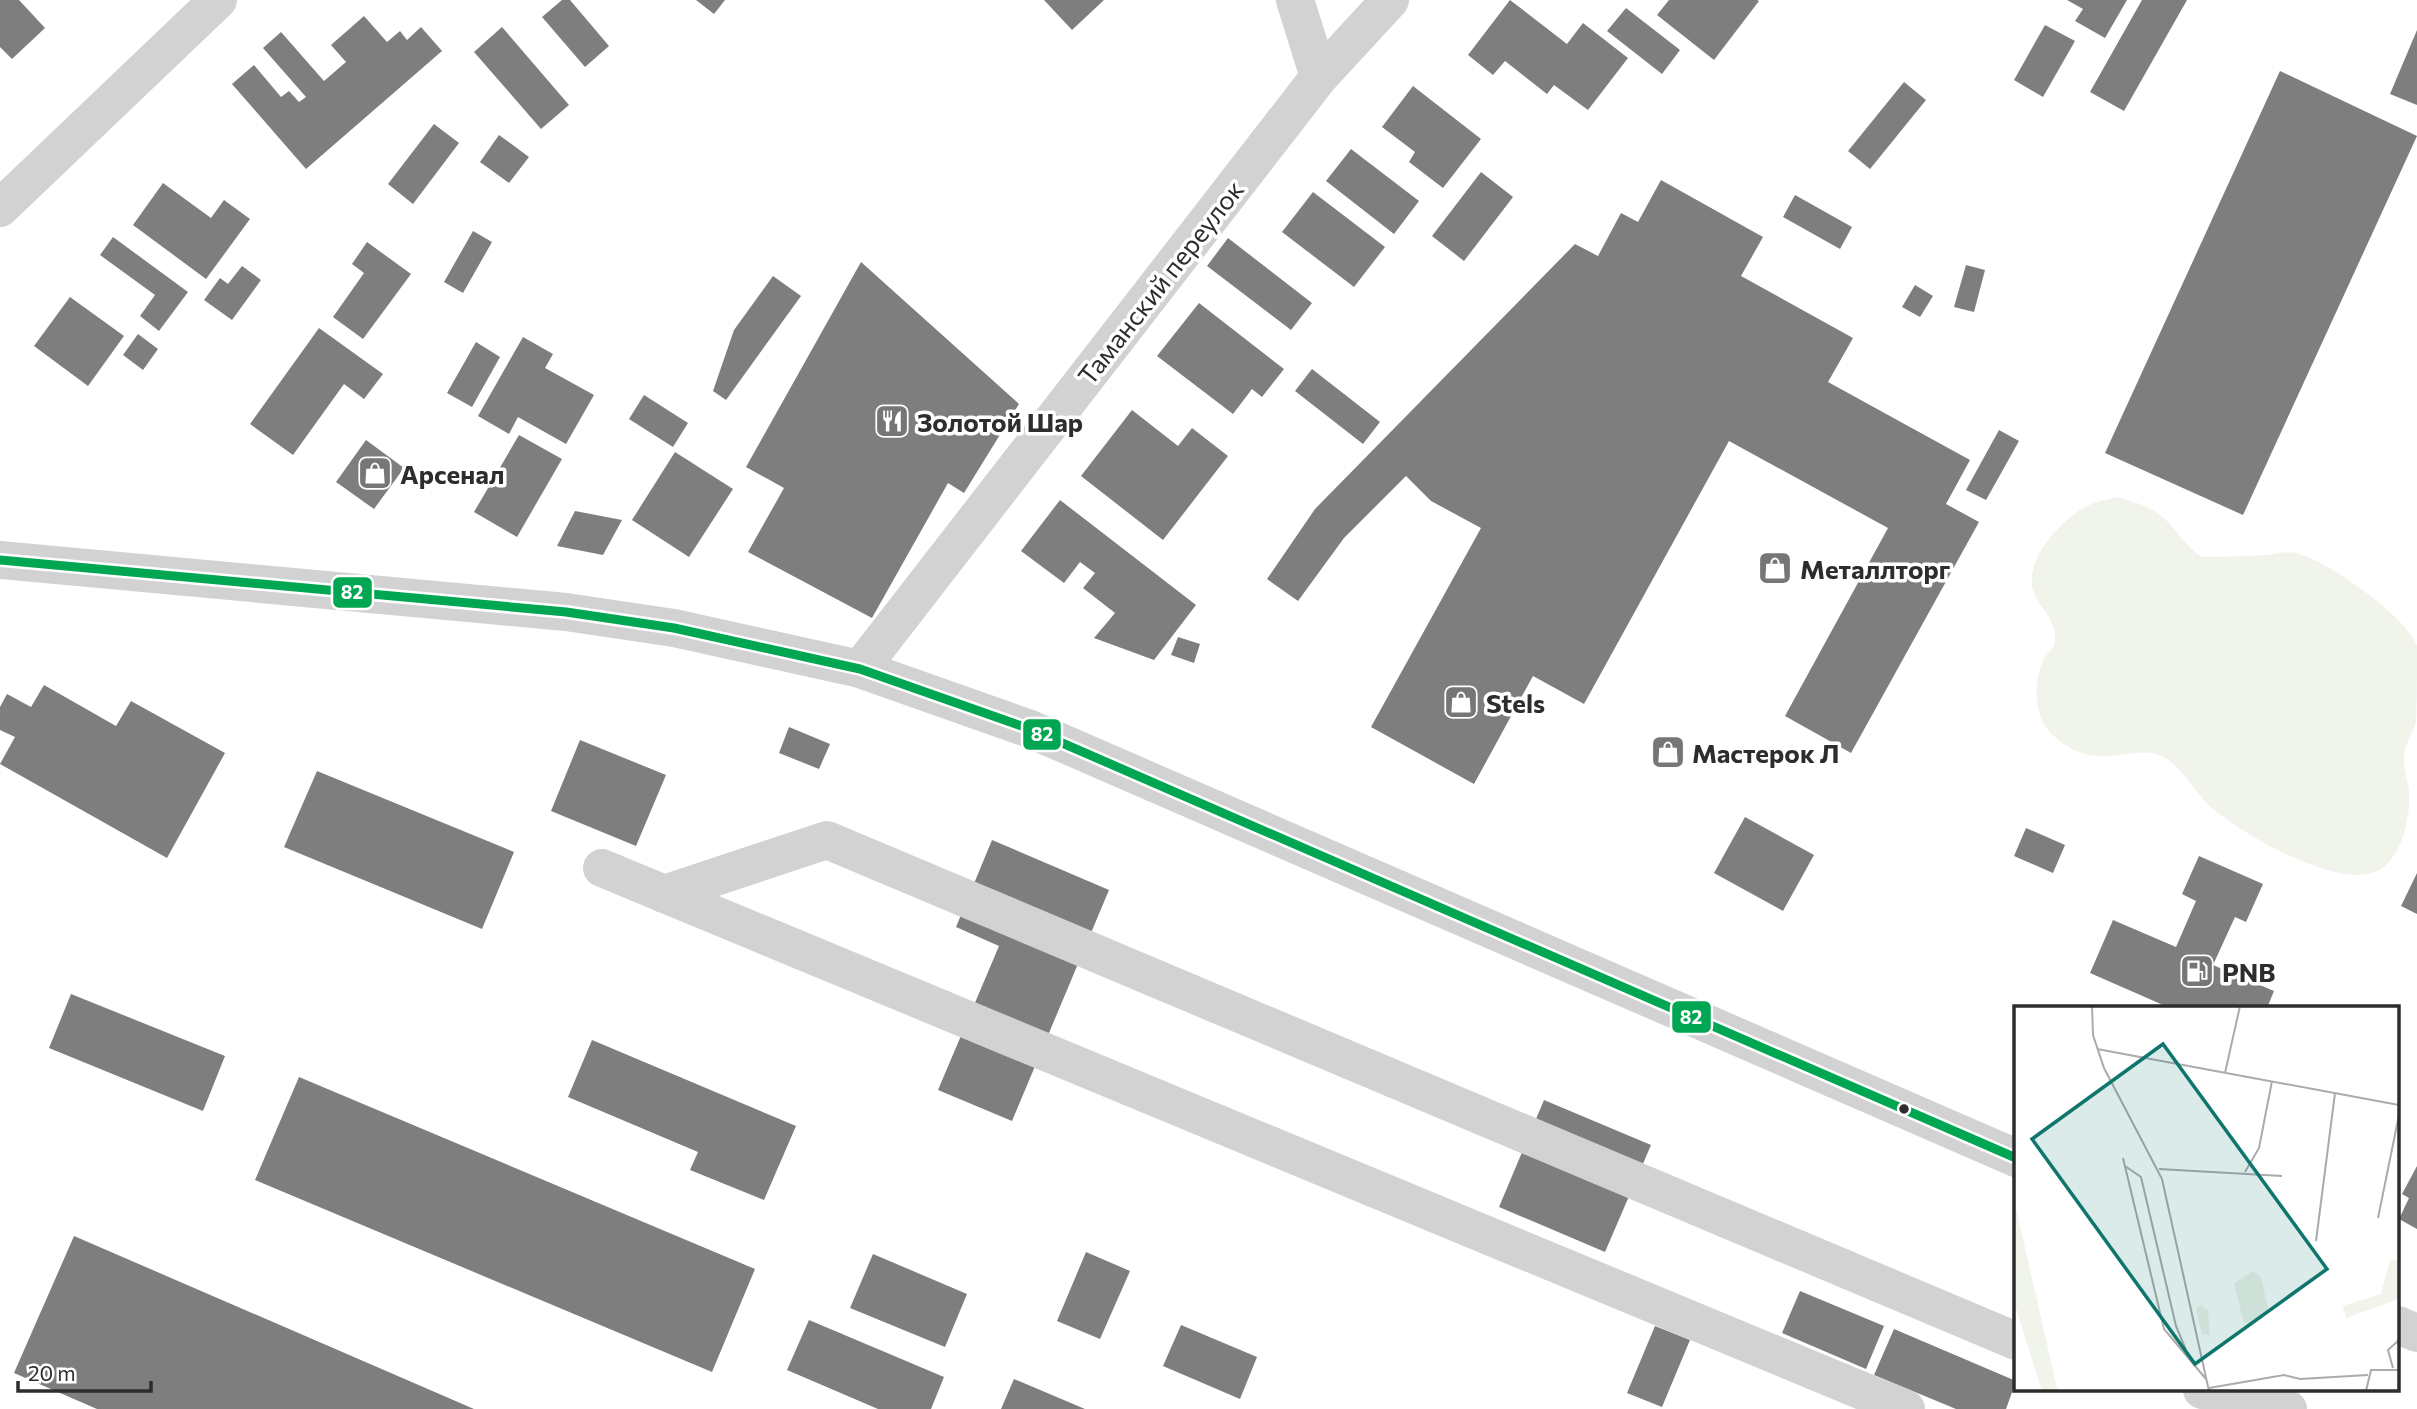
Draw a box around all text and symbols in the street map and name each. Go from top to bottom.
street label: Таманский переулок [1071,174,1249,390]
restaurant icon: Золотой Шар [873,402,911,440]
place label: Золотой Шар [917,406,1083,437]
shop icon: Арсенал [356,454,394,492]
place label: Арсенал [400,458,504,489]
shop icon: Металлторг [1756,549,1794,587]
place label: Металлторг [1800,553,1950,584]
line badge: 82 [332,576,373,609]
text: 82 [341,580,363,603]
shop icon: Stels [1442,683,1480,721]
place label: Stels [1486,687,1545,718]
line badge: 82 [1022,718,1062,751]
text: 82 [1031,722,1053,745]
shop icon: Мастерок Л [1649,733,1687,771]
place label: Мастерок Л [1692,737,1839,768]
fuel station icon: PNB [2178,952,2216,990]
place label: PNB [2222,956,2276,987]
line badge: 82 [1671,1000,1712,1034]
text: 82 [1680,1005,1702,1028]
inset map [2014,1006,2400,1392]
unlabelled marker [1897,1102,1911,1116]
scale bar [18,1350,150,1394]
text: 20 m [28,1360,76,1385]

